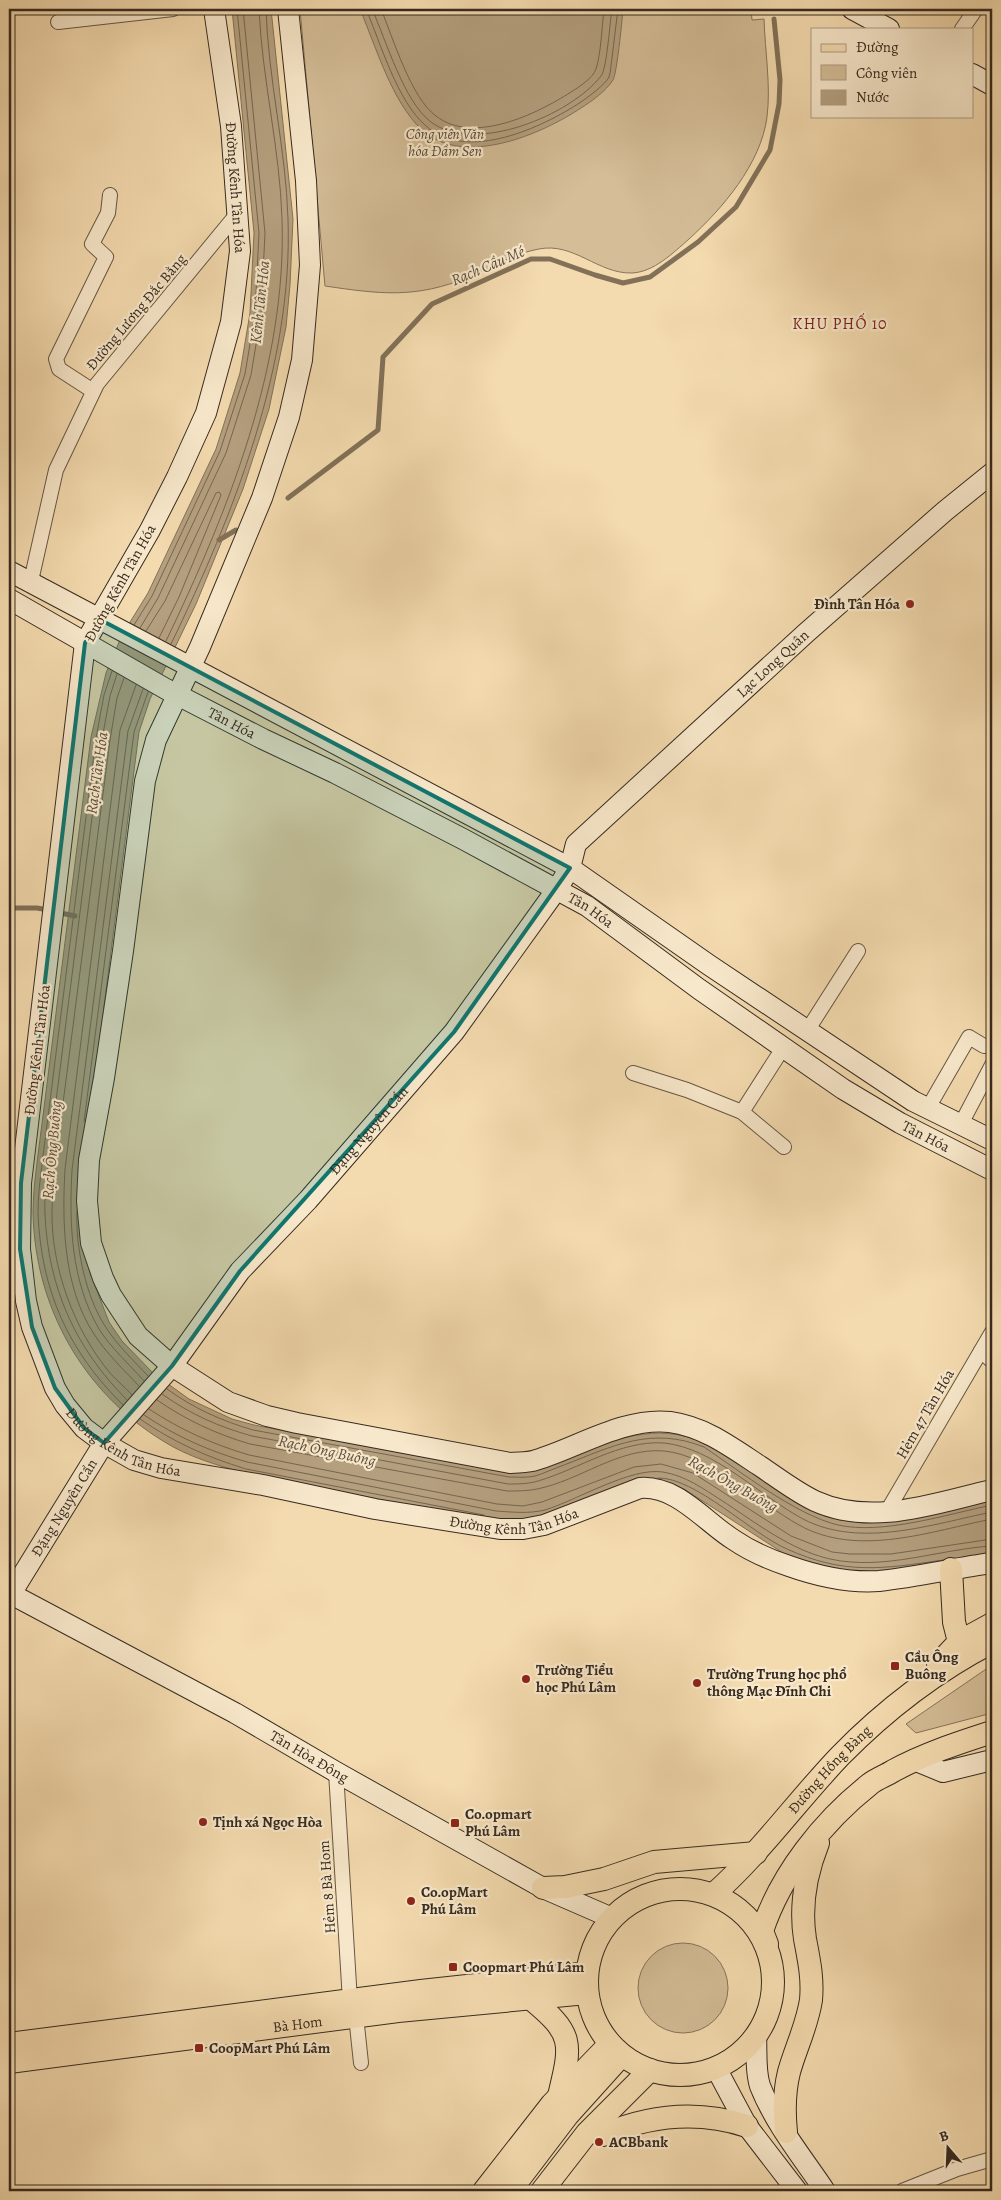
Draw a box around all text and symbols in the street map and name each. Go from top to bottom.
legend [811,28,974,118]
text: Đường [856,37,899,57]
text: Công viên [856,63,917,83]
text: Nước [856,87,889,107]
street label: Đường Kênh Tân Hóa [221,121,250,254]
park label: Công viên Văn hóa Đầm Sen [406,124,484,161]
water label: Rạch Cầu Mé [448,241,528,291]
street label: Đường Lương Đắc Bằng [81,249,191,375]
water label: Kênh Tân Hóa [245,259,275,345]
district label: KHU PHỐ 10 [792,313,888,335]
street label: Đường Kênh Tân Hóa [79,521,161,645]
place label: Đình Tân Hóa [814,594,901,614]
marker: Đình Tân Hóa [904,598,916,610]
street label: Lạc Long Quân [732,625,813,702]
street label: Tân Hóa [204,702,259,744]
water label: Rạch Tân Hóa [80,730,114,816]
street label: Tân Hóa [564,888,618,932]
street label: Đường Kênh Tân Hóa [19,984,55,1116]
street label: Đặng Nguyên Cẩn [324,1082,413,1179]
water label: Rạch Ông Buông [37,1100,67,1200]
street label: Tân Hóa [899,1116,953,1157]
street label: Hẻm 47 Tân Hóa [891,1366,959,1462]
street label: Đường Kênh Tân Hóa [61,1403,182,1481]
water label: Rạch Ông Buông [276,1430,378,1472]
water label: Rạch Ông Buông [684,1450,782,1518]
street label: Đặng Nguyên Cẩn [26,1455,102,1560]
street label: Đường Kênh Tân Hóa [448,1503,581,1540]
place label: Cầu Ông Buông [905,1647,959,1684]
place label: Trường Tiểu học Phú Lâm [536,1660,616,1697]
marker: Cầu Ông Buông [889,1660,901,1672]
place label: Trường Trung học phổ thông Mạc Đĩnh Chi [707,1664,847,1701]
marker: Trường Tiểu học Phú Lâm [520,1673,532,1685]
marker: Trường Trung học phổ thông Mạc Đĩnh Chi [691,1677,703,1689]
street label: Đường Hồng Bàng [783,1720,876,1818]
street label: Tân Hòa Đông [266,1726,353,1787]
place label: Co.opmart Phú Lâm [465,1804,532,1841]
place label: Tịnh xá Ngọc Hòa [213,1812,323,1832]
marker: Tịnh xá Ngọc Hòa [197,1816,209,1828]
marker: Co.opmart Phú Lâm [449,1817,461,1829]
street label: Hẻm 8 Bà Hom [314,1839,340,1934]
place label: Co.opMart Phú Lâm [421,1882,488,1919]
marker: Co.opMart Phú Lâm [405,1895,417,1907]
place label: Coopmart Phú Lâm [463,1957,585,1977]
marker: Coopmart Phú Lâm [447,1961,459,1973]
street label: Bà Hom [271,2011,324,2037]
place label: CoopMart Phú Lâm [209,2038,331,2058]
marker: CoopMart Phú Lâm [193,2042,205,2054]
north arrow [924,2122,974,2172]
text: B [937,2126,951,2147]
place label: ACBbank [608,2132,668,2152]
marker: ACBbank [593,2136,605,2148]

